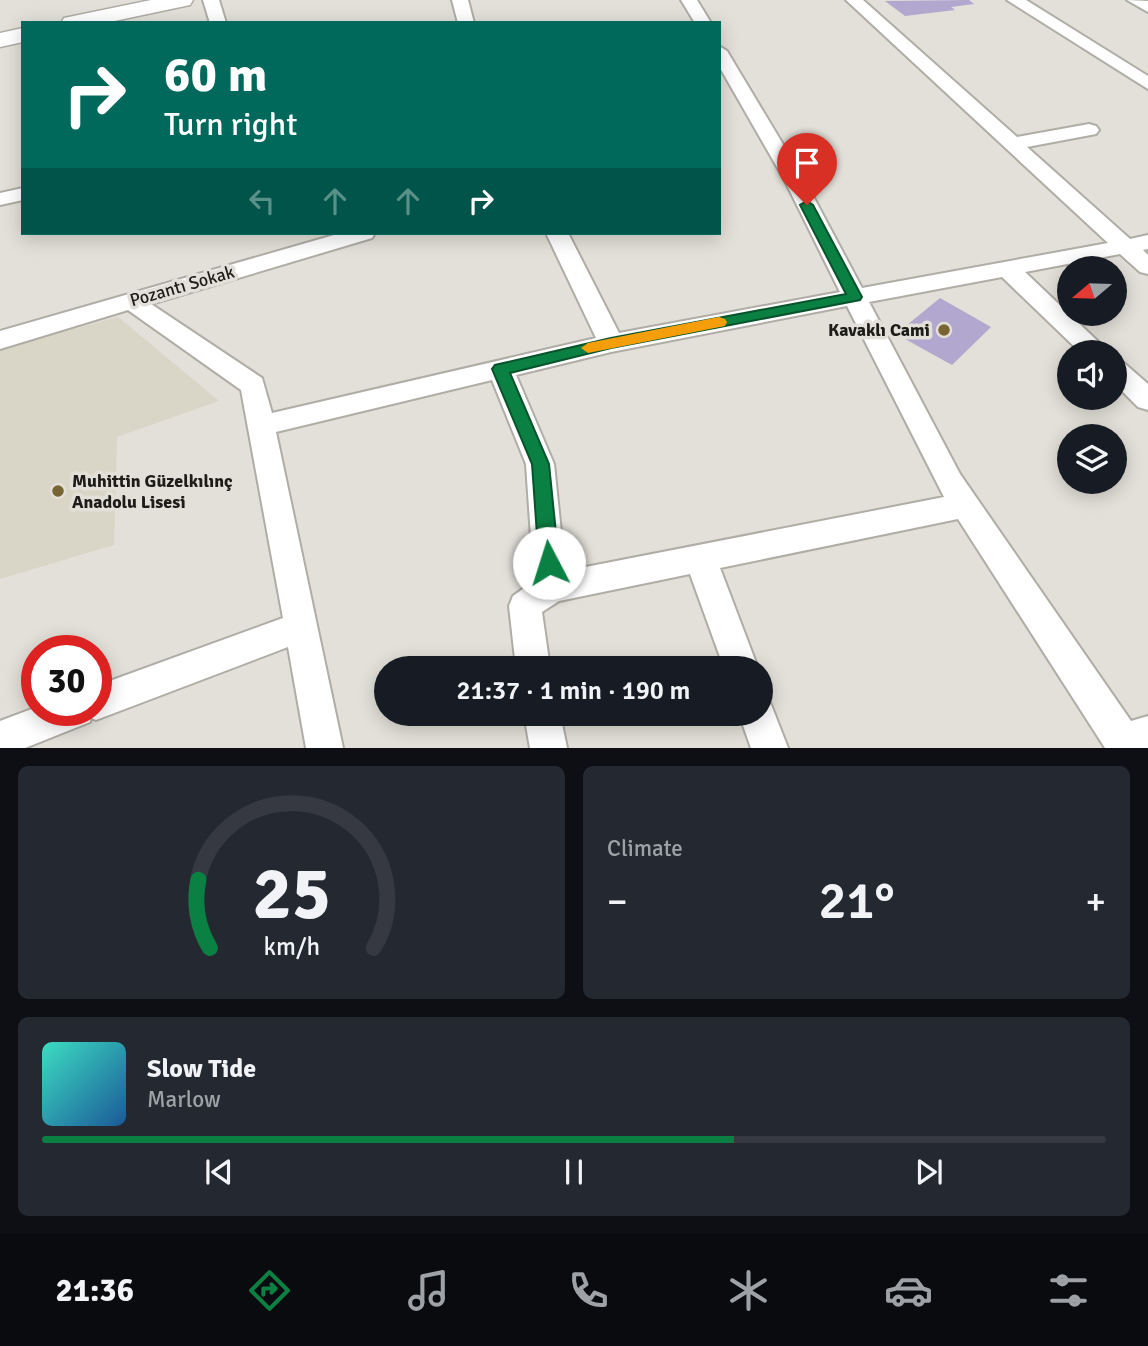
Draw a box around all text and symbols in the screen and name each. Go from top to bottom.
text: 60 m [164,45,267,105]
icon: right [49,49,140,140]
text: Turn right [164,105,297,144]
pin [777,133,837,205]
icon: arrive [788,144,826,182]
icon: left [243,182,281,220]
icon: ahead [316,182,354,220]
icon: ahead [389,182,427,220]
icon: right [462,182,500,220]
north arrow [1057,256,1127,326]
map controls [1057,256,1127,494]
street label: Pozantı Sokak [127,261,237,311]
place label: Kavaklı Cami [828,319,930,341]
marker: Kavaklı Cami [936,322,952,338]
button: sound [1057,340,1127,410]
button: layers [1057,424,1127,494]
place label: Muhittin Güzelkılınç Anadolu Lisesi [72,470,233,513]
marker: Muhittin Güzelkılınç Anadolu Lisesi [50,483,66,499]
position arrow [512,526,586,600]
speed limit sign: 30 [21,635,112,726]
text: 21:37 · 1 min · 190 m [457,675,690,707]
text: Climate [607,834,683,863]
text: 25 [252,851,331,940]
text: 21° [818,869,895,933]
text: − [607,878,628,925]
text: + [1085,878,1106,925]
text: km/h [263,931,320,962]
text: Slow Tide [147,1053,256,1085]
text: Marlow [147,1085,221,1114]
icon: previous [200,1153,238,1191]
icon: pause [555,1153,593,1191]
icon: next [910,1153,948,1191]
icon: directions [245,1266,294,1315]
icon: music [404,1266,453,1315]
icon: phone [564,1266,613,1315]
icon: climate [724,1266,773,1315]
icon: car [884,1266,933,1315]
icon: filters [1044,1266,1093,1315]
text: 21:36 [55,1271,134,1310]

